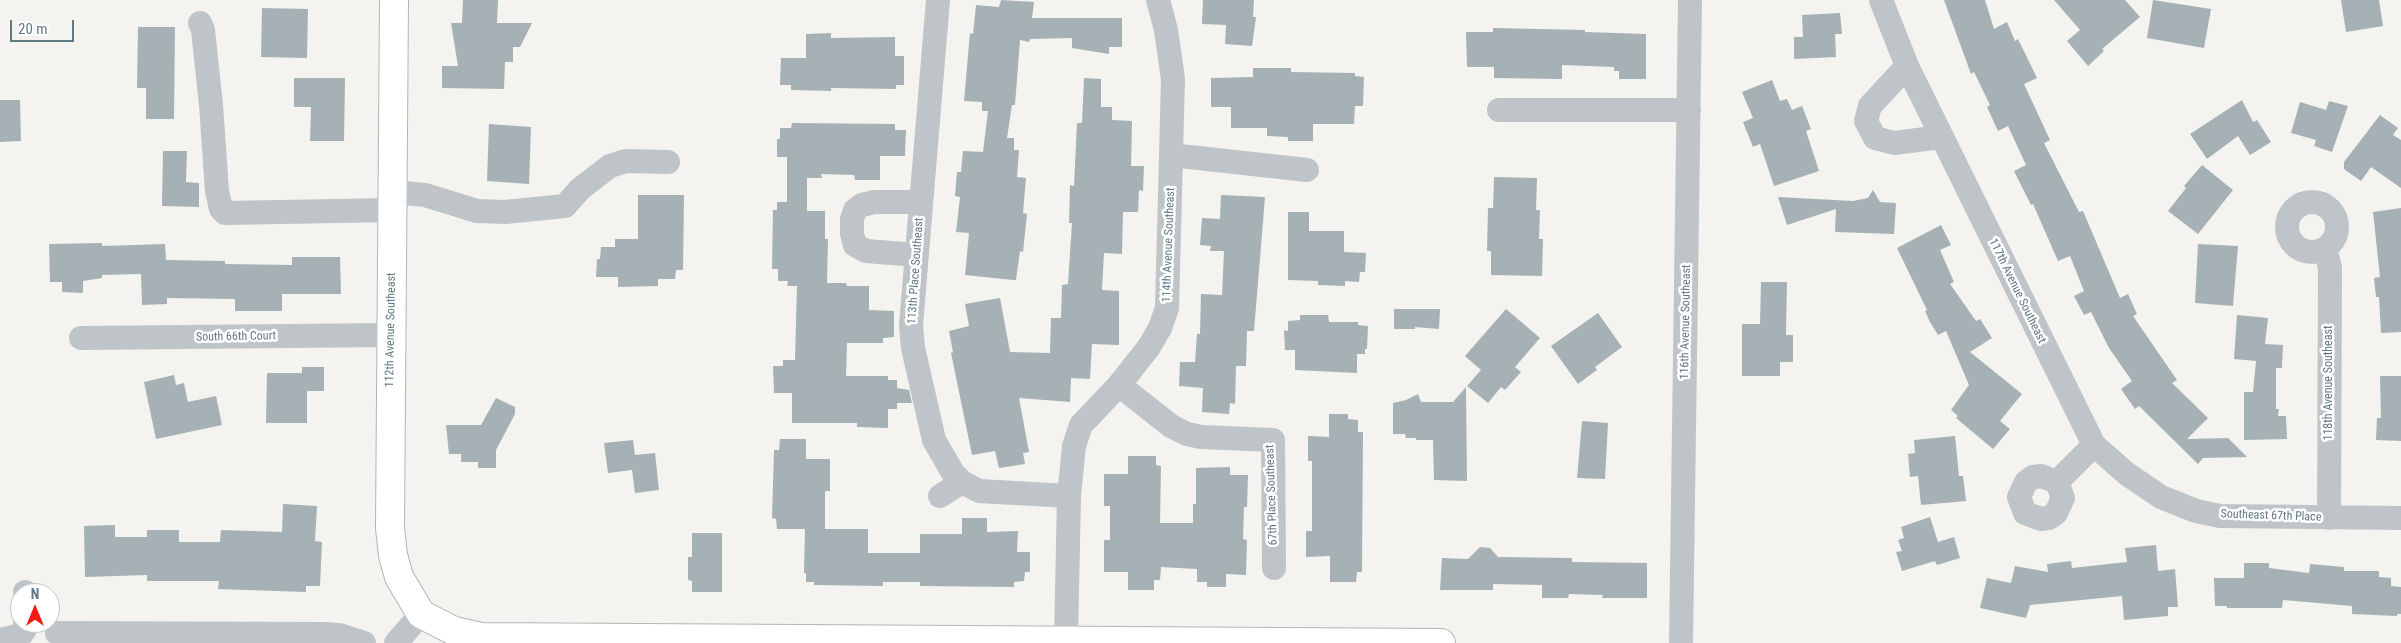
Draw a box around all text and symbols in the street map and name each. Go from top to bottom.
scale bar [12,10,76,42]
text: 20 m [18,20,48,38]
street label: 114th Avenue Southeast [1160,187,1178,303]
street label: 113th Place Southeast [905,217,927,325]
street label: 117th Avenue Southeast [1985,236,2049,346]
street label: 116th Avenue Southeast [1678,264,1694,380]
street label: 112th Avenue Southeast [383,272,399,388]
street label: 118th Avenue Southeast [2322,326,2336,440]
street label: South 66th Court [196,329,276,345]
street label: 67th Place Southeast [1263,444,1281,546]
street label: Southeast 67th Place [2220,507,2322,525]
north arrow [10,583,60,633]
text: N [31,586,39,602]

